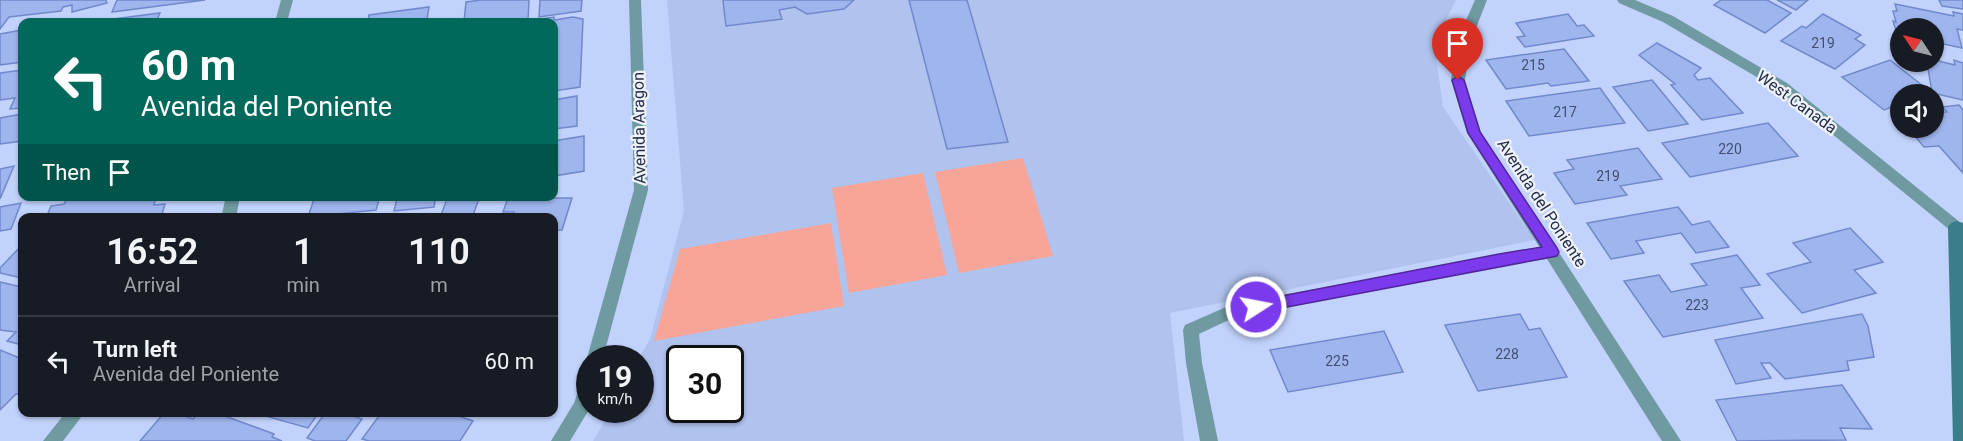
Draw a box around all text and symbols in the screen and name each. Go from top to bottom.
pin [1432,18,1483,80]
north arrow [1890,18,1944,72]
map controls [1890,18,1944,138]
icon: arrive [1441,27,1474,60]
house number: 219 [1811,35,1835,51]
text: 60 m [141,41,236,90]
icon: left [42,42,120,120]
house number: 215 [1521,57,1545,73]
street label: West Canada [1753,67,1841,137]
street label: Avenida Aragon [629,72,649,184]
button: sound [1890,84,1944,138]
text: Avenida del Poniente [141,91,392,123]
house number: 217 [1553,104,1577,120]
street label: Avenida del Poniente [1493,135,1591,271]
house number: 220 [1718,141,1742,157]
icon: arrive [103,156,136,189]
text: Then [42,160,91,185]
house number: 219 [1596,168,1620,184]
text: 16:52 [106,231,198,273]
text: 1 [293,231,313,273]
text: 110 [408,231,470,273]
text: Arrival [124,273,181,297]
text: min [286,273,320,297]
text: m [430,273,448,297]
position arrow [1224,275,1288,339]
house number: 223 [1685,297,1709,313]
text: Turn left [93,337,177,362]
icon: left [42,345,75,378]
speed limit sign: 30 [666,345,744,423]
house number: 228 [1495,346,1519,362]
text: 60 m [485,349,534,374]
house number: 225 [1325,353,1349,369]
text: 19 [598,359,632,394]
text: Avenida del Poniente [93,362,279,386]
text: km/h [597,390,633,408]

